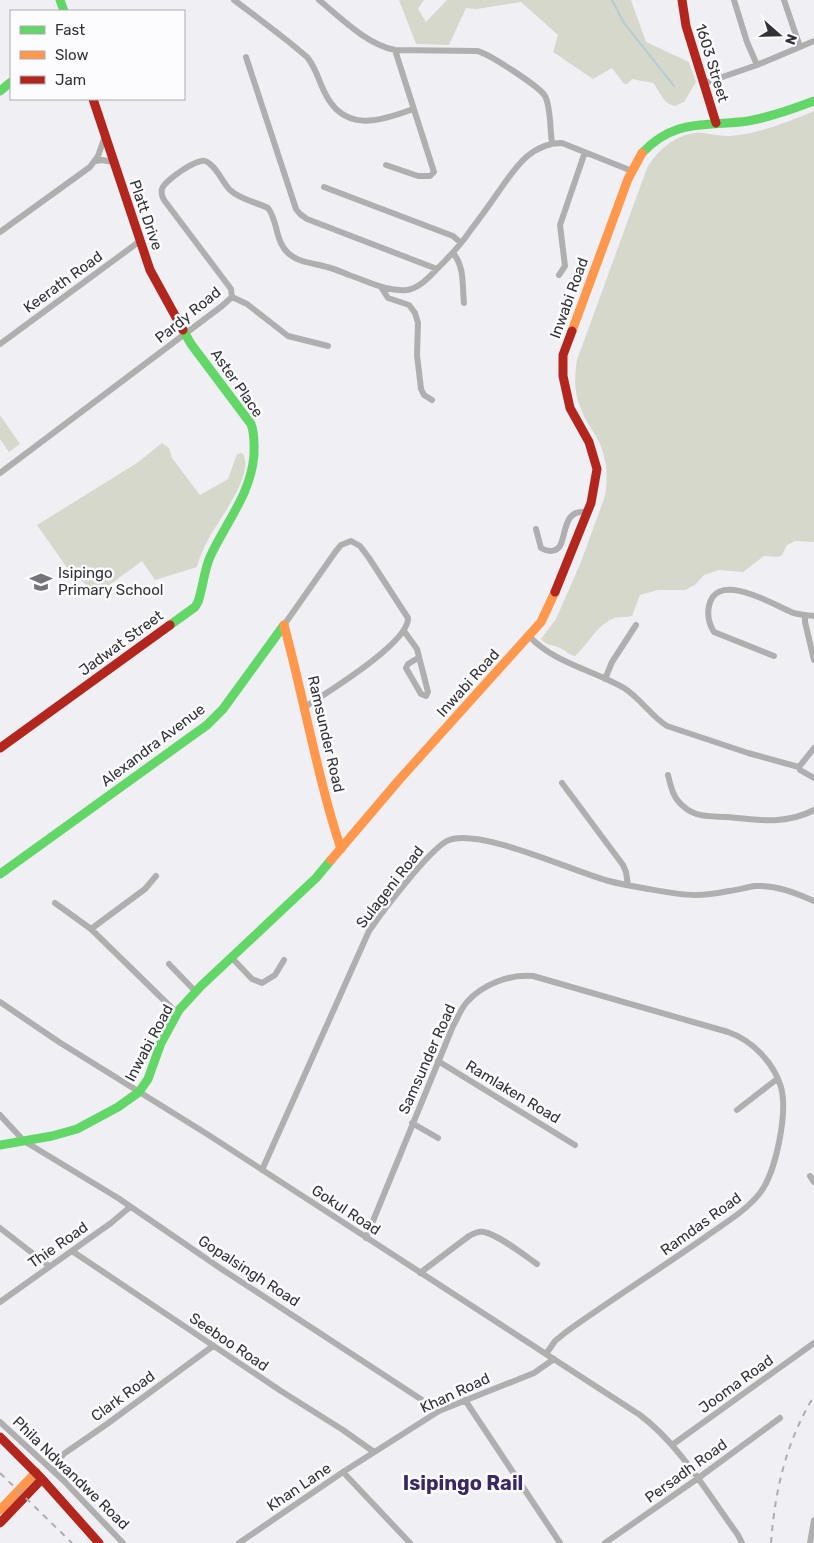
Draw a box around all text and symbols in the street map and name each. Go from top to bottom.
legend [10,10,185,100]
north arrow [754,10,804,60]
text: Fast [55,21,85,39]
street label: 1603 Street [692,22,732,105]
text: N [781,32,800,47]
text: Slow [55,46,88,64]
text: Jam [55,71,86,89]
street label: Platt Drive [126,178,166,252]
street label: Keerath Road [20,247,106,317]
street label: Inwabi Road [546,255,592,341]
street label: Pardy Road [152,283,224,347]
street label: Aster Place [207,345,267,421]
place label: Isipingo Primary School [58,564,163,599]
school or university icon: Isipingo Primary School [28,569,54,595]
street label: Jadwat Street [75,606,167,680]
street label: Inwabi Road [433,645,503,721]
street label: Ramsunder Road [304,674,348,794]
street label: Alexandra Avenue [97,700,209,790]
street label: Sulageni Road [352,842,428,932]
street label: Inwabi Road [121,1001,177,1085]
street label: Samsunder Road [395,1001,459,1117]
street label: Ramlaken Road [462,1057,564,1127]
street label: Gokul Road [308,1181,384,1239]
street label: Ramdas Road [657,1189,745,1259]
street label: Thie Road [25,1218,91,1272]
street label: Gopalsingh Road [195,1231,303,1311]
street label: Seeboo Road [186,1309,272,1375]
street label: Jooma Road [695,1351,777,1417]
street label: Clark Road [88,1367,158,1425]
street label: Khan Road [417,1369,493,1417]
street label: Phila Ndwandwe Road [9,1413,133,1533]
street label: Persadh Road [642,1435,730,1507]
street label: Khan Lane [264,1459,334,1515]
district label: Isipingo Rail [403,1471,523,1495]

